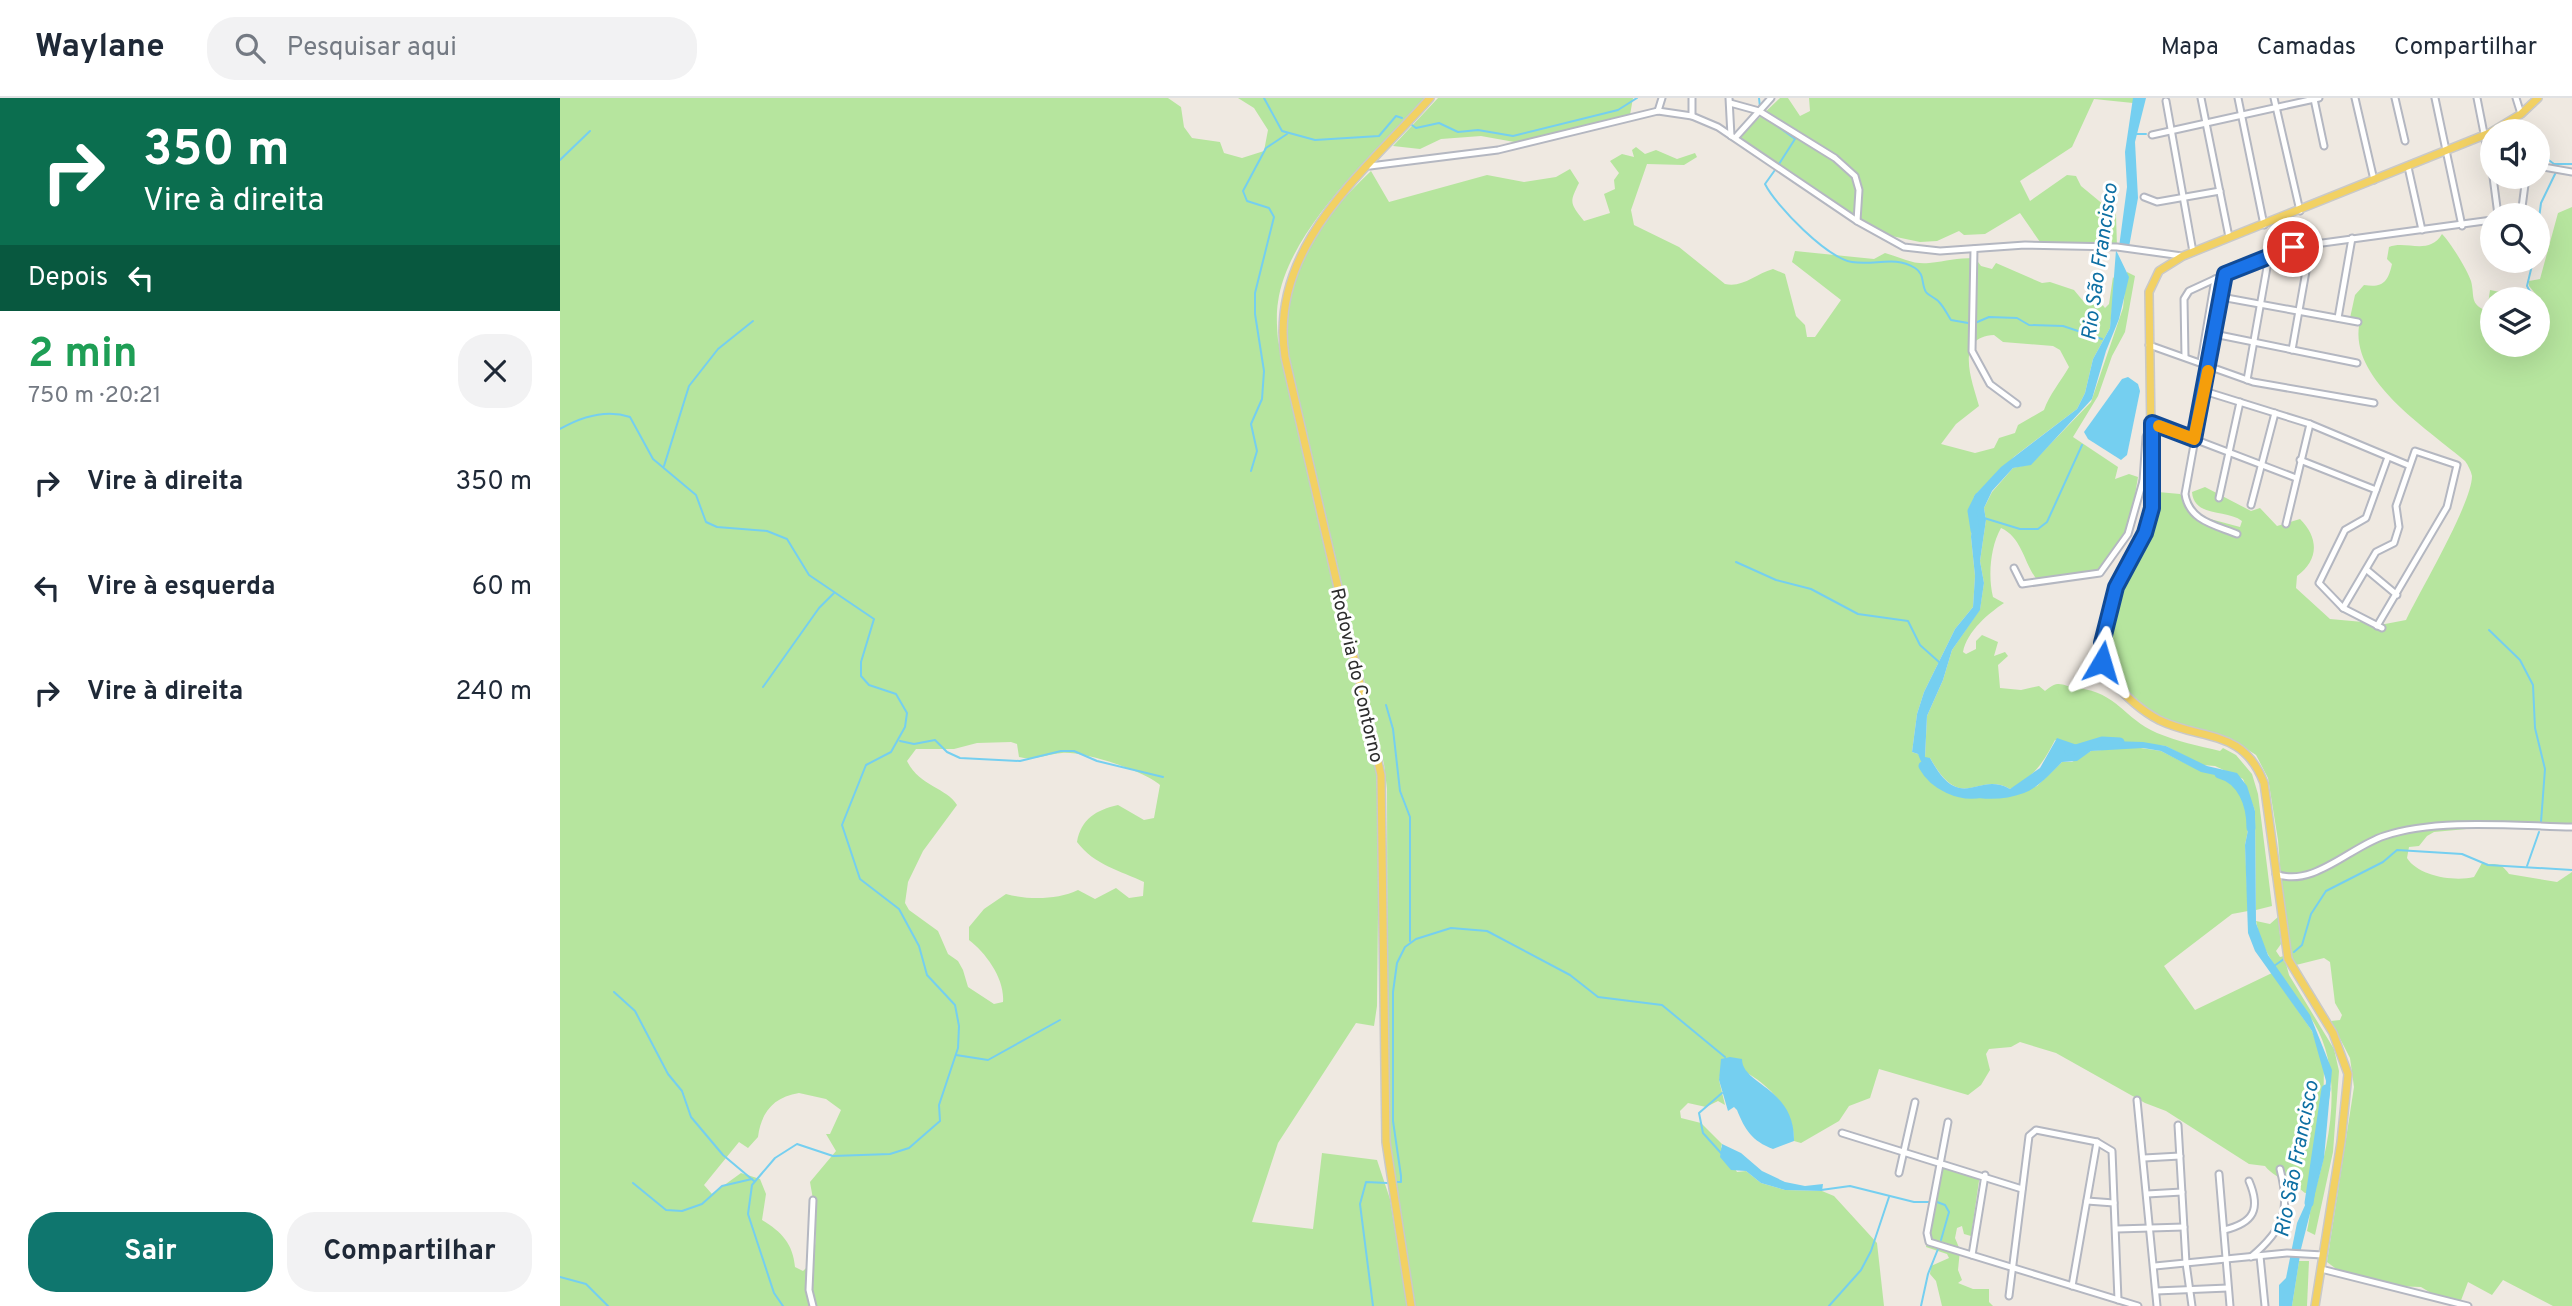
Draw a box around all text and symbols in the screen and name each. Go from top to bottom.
search box [207,17,697,80]
text: Waylane [35,27,165,69]
icon: search [231,29,269,67]
text: Pesquisar aqui [287,32,457,65]
text: Mapa [2161,33,2219,63]
text: Camadas [2257,33,2356,63]
text: Compartilhar [2394,33,2537,63]
map controls [2480,119,2550,357]
button: sound [2480,119,2550,189]
text: 350 m [143,121,290,183]
icon: right [28,126,119,217]
water label: Rio São Francisco [2076,181,2125,343]
text: Vire à direita [143,182,324,222]
button: search [2480,203,2550,273]
pin [2263,217,2323,277]
icon: arrive [2274,228,2312,266]
icon: left [122,259,160,297]
text: Depois [28,262,108,295]
button: layers [2480,287,2550,357]
text: 2 min [28,329,138,382]
button: close [458,334,532,408]
text: 750 m · 20:21 [28,382,161,411]
icon: right [28,464,66,502]
text: Vire à direita [87,466,243,499]
text: 350 m [455,466,532,499]
icon: left [28,569,66,607]
text: Vire à esquerda [87,571,275,604]
text: 60 m [472,571,532,604]
street label: Rodovia do Contorno [1324,586,1388,765]
position arrow [2065,625,2139,699]
icon: right [28,674,66,712]
text: Vire à direita [87,676,243,709]
text: 240 m [455,676,532,709]
water label: Rio São Francisco [2269,1078,2326,1240]
button: Sair [28,1212,273,1292]
button: Compartilhar [287,1212,532,1292]

